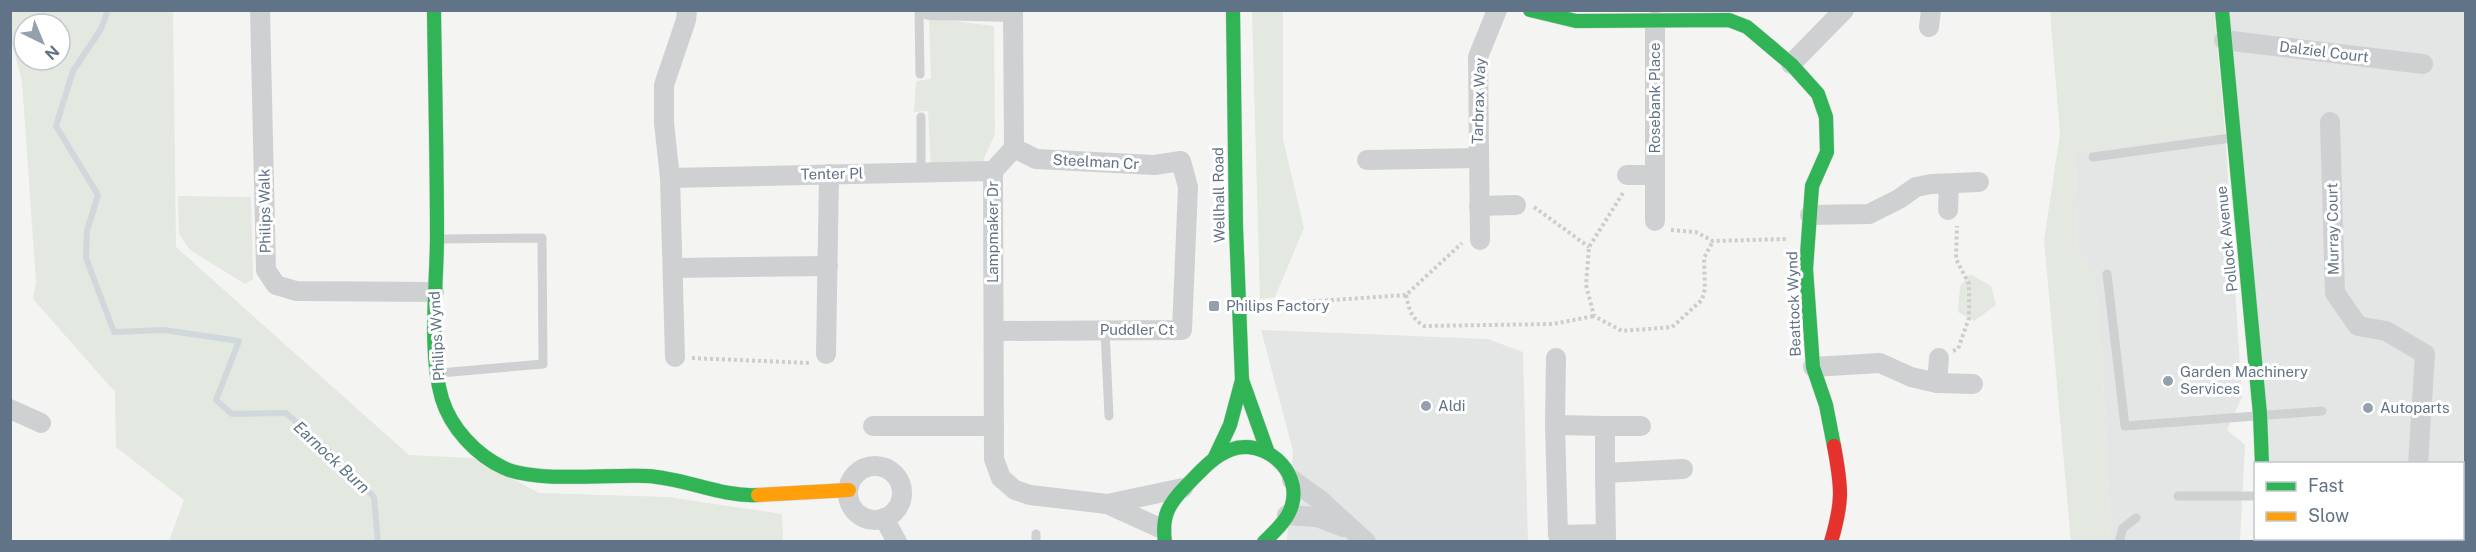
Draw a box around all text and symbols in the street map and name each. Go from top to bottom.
north arrow [12,12,72,72]
street label: Dalziel Court [2278,38,2370,65]
text: N [41,41,63,64]
street label: Rosebank Place [1646,42,1663,154]
street label: Tarbrax Way [1468,58,1489,144]
street label: Wellhall Road [1209,147,1228,243]
street label: Steelman Cr [1052,151,1140,172]
street label: Tenter Pl [801,164,863,183]
street label: Philips Walk [255,168,274,254]
street label: Lampmaker Dr [984,181,1001,283]
street label: Murray Court [2323,183,2342,275]
street label: Pollock Avenue [2212,185,2241,293]
street label: Beattock Wynd [1783,251,1804,357]
street label: Philips Wynd [426,291,447,381]
place label: Philips Factory [1226,297,1329,314]
marker: Philips Factory [1207,299,1221,313]
street label: Puddler Ct [1100,321,1174,338]
place label: Garden Machinery Services [2180,363,2308,397]
marker: Garden Machinery Services [2161,374,2175,388]
place label: Aldi [1438,397,1466,414]
marker: Aldi [1419,399,1433,413]
place label: Autoparts [2380,399,2450,416]
marker: Autoparts [2361,401,2375,415]
water label: Earnock Burn [290,417,374,497]
legend [2254,462,2464,540]
text: Fast [2308,475,2344,496]
text: Slow [2308,505,2349,526]

